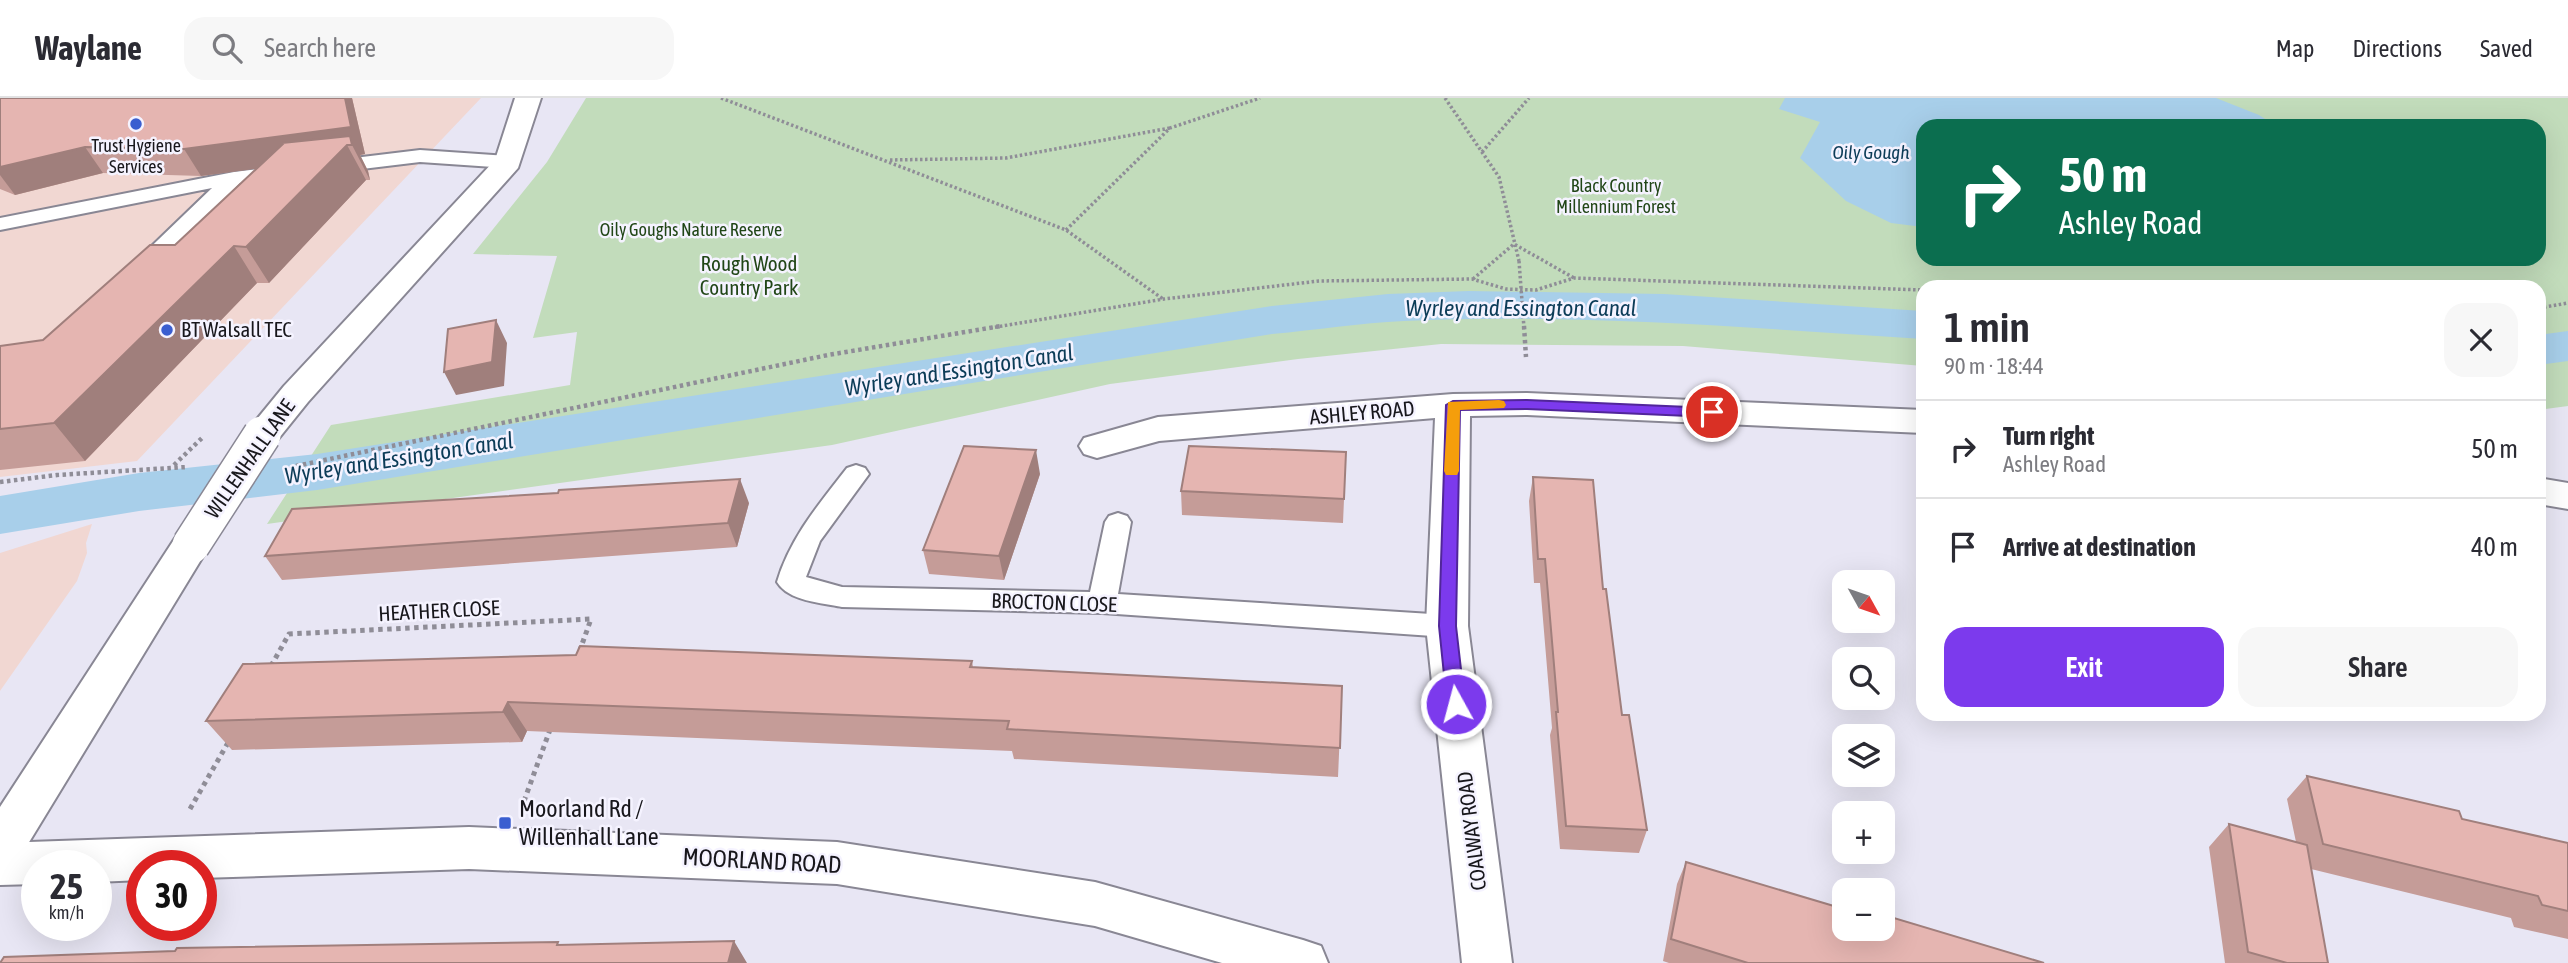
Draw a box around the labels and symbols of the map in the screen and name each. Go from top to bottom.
marker: Trust Hygiene Services [128,116,144,132]
place label: Trust Hygiene Services [91,135,181,177]
water label: Oily Gough [1832,141,1910,163]
park label: Black Country Millennium Forest [1556,175,1676,217]
park label: Oily Goughs Nature Reserve [600,219,782,240]
park label: Rough Wood Country Park [700,251,798,299]
water label: Wyrley and Essington Canal [1405,295,1637,321]
place label: BT Walsall TEC [181,317,292,341]
marker: BT Walsall TEC [159,322,175,338]
water label: Wyrley and Essington Canal [843,339,1075,401]
pin [1682,382,1742,442]
street label: WILLENHALL LANE [199,394,299,522]
street label: ASHLEY ROAD [1308,395,1415,429]
water label: Wyrley and Essington Canal [283,427,515,489]
north arrow [1832,570,1895,634]
street label: BROCTON CLOSE [991,588,1117,616]
street label: HEATHER CLOSE [378,595,500,625]
position arrow [1419,667,1493,741]
street label: COALWAY ROAD [1452,770,1490,892]
place label: Moorland Rd / Willenhall Lane [519,795,659,850]
marker: Moorland Rd / Willenhall Lane [497,815,513,831]
street label: MOORLAND ROAD [682,843,842,878]
speed limit sign: 30 [126,850,217,941]

